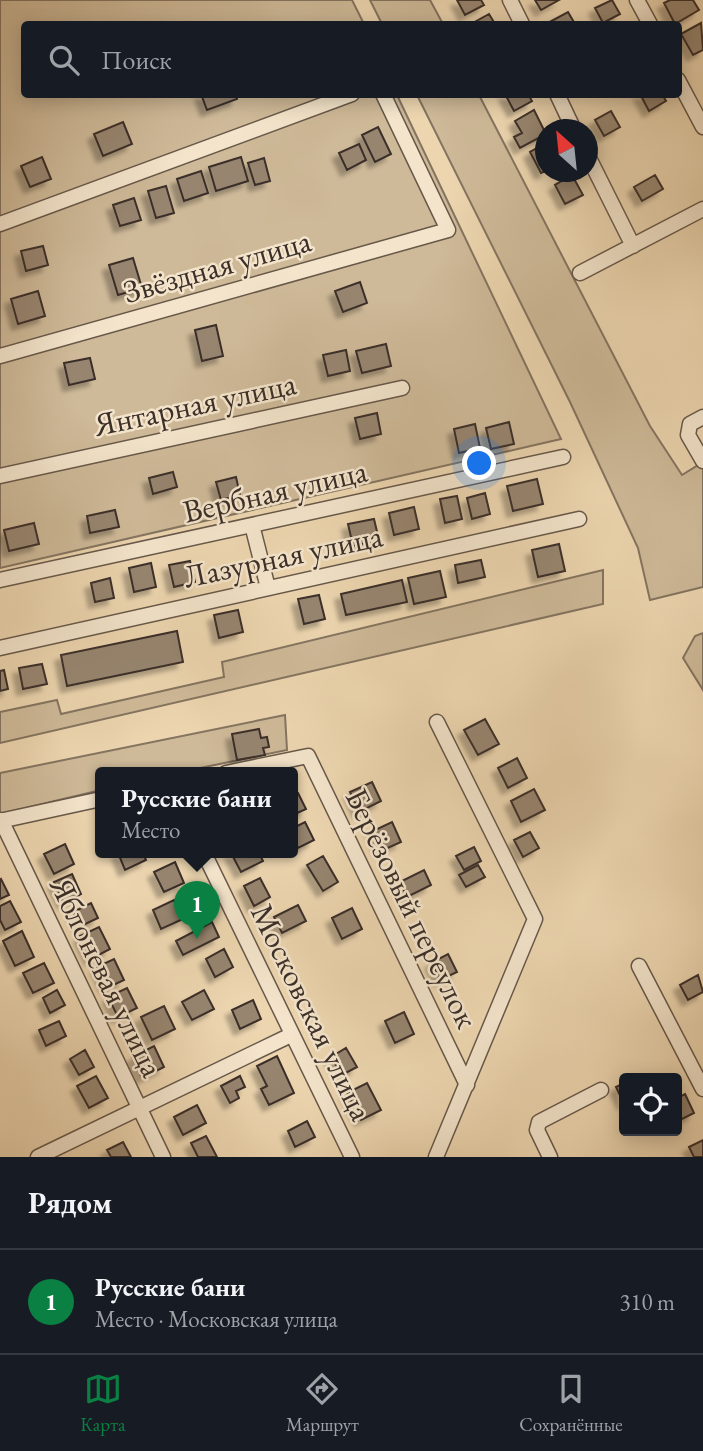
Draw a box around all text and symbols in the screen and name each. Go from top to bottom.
search box [21,21,682,98]
icon: search [45,41,83,79]
text: Поиск [101,43,172,77]
north arrow [535,119,598,182]
street label: Звёздная улица [118,219,316,313]
street label: Янтарная улица [89,362,300,446]
your location [462,446,496,480]
street label: Вербная улица [179,449,371,533]
street label: Лазурная улица [180,514,387,598]
popup [95,767,298,858]
text: Русские бани [121,781,272,815]
street label: Берёзовый переулок [336,781,488,1035]
text: Место [121,815,181,845]
street label: Яблоневая улица [40,869,174,1084]
pin: 1 [174,881,220,939]
street label: Московская улица [241,897,383,1128]
map controls [619,1073,682,1136]
button: locate [619,1073,682,1136]
text: Рядом [28,1183,112,1222]
text: Русские бани [95,1270,245,1304]
text: 1 [45,1287,57,1317]
text: 310 m [619,1287,675,1317]
text: Место · Московская улица [95,1304,338,1334]
tab: Карта [80,1370,126,1437]
tab: Маршрут [286,1370,359,1437]
tab: Сохранённые [519,1370,623,1437]

